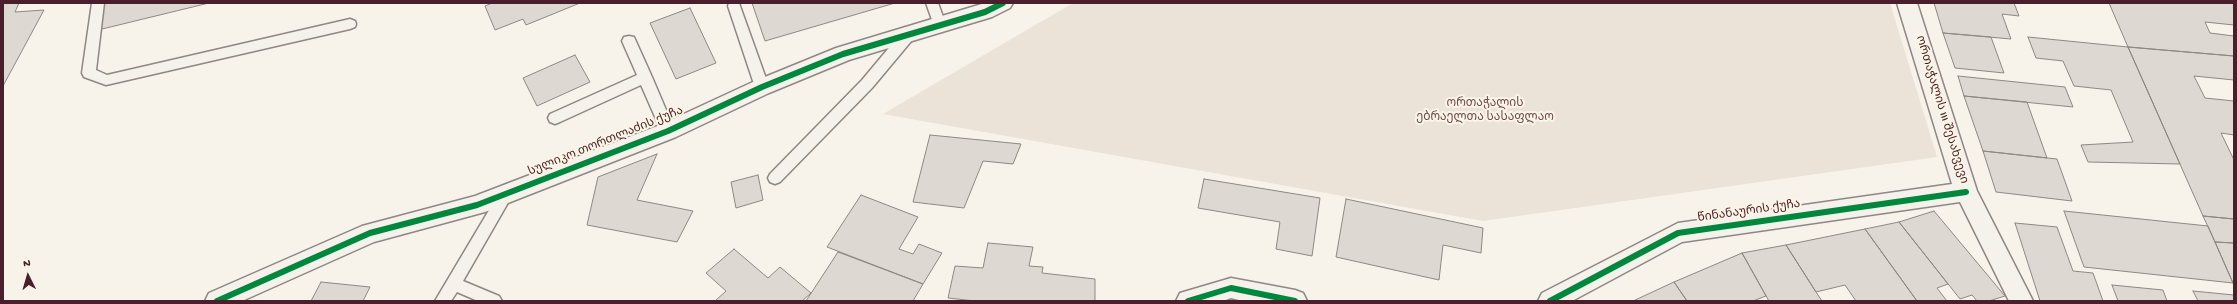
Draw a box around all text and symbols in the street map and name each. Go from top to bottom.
street label: ორთაჭალის III შესახვევი [1912,34,1970,186]
park label: ორთაჭალის ებრაელთა სასაფლაო [1416,97,1554,125]
street label: სულიკო თორთლაძის ქუჩა [526,104,686,180]
street label: წინანაურის ქუჩა [1697,198,1801,226]
north arrow [8,256,48,296]
text: N [23,258,31,270]

